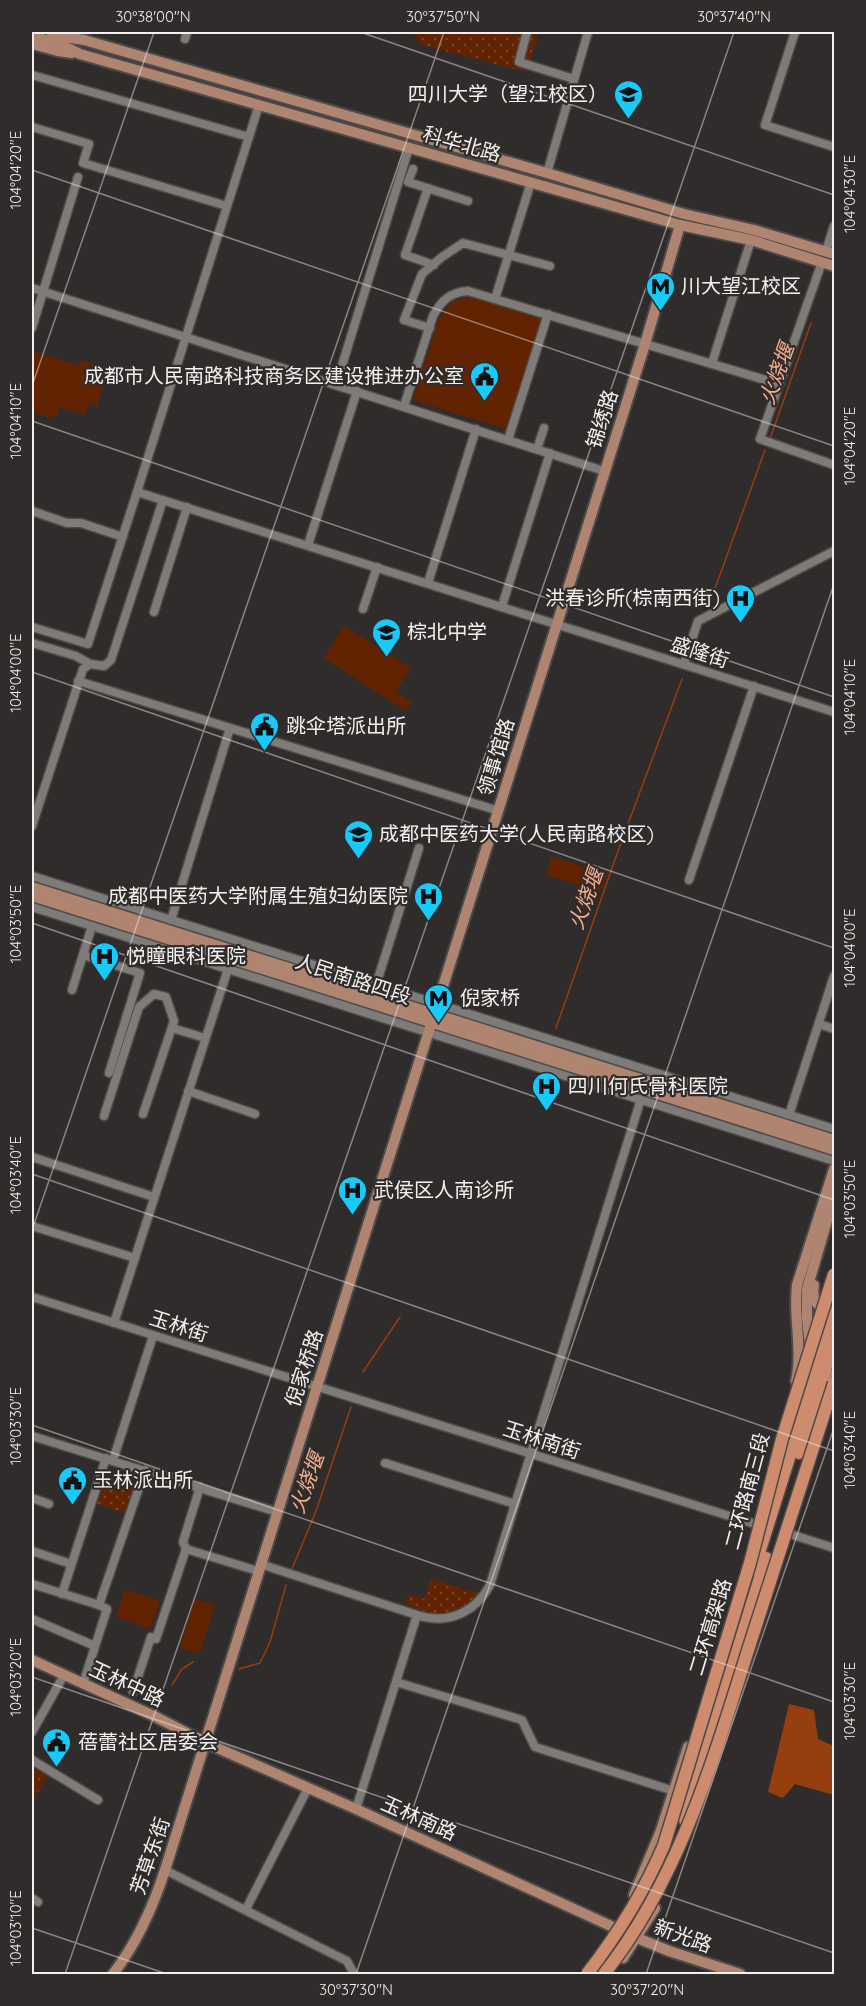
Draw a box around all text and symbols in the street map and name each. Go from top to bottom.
text: 30°38'00"N [115,7,191,26]
text: 30°37'50"N [406,7,480,26]
text: 30°37'40"N [697,7,771,26]
school or university icon: 四川大学（望江校区） [613,78,645,120]
place label: 四川大学（望江校区） [408,81,608,106]
street label: 科华北路 [420,120,504,167]
text: 104°04'20"E [6,131,25,209]
text: 104°04'30"E [840,155,859,233]
metro station icon: 川大望江校区 [644,270,676,312]
place label: 川大望江校区 [681,273,801,298]
water label: 火烧堰 [753,337,800,408]
public building icon: 成都市人民南路科技商务区建设推进办公室 [469,360,501,402]
place label: 成都市人民南路科技商务区建设推进办公室 [84,363,464,388]
text: 104°04'10"E [6,383,25,459]
street label: 锦绣路 [580,386,623,451]
text: 104°04'20"E [840,407,859,485]
hospital icon: 洪春诊所(棕南西街) [725,582,757,624]
place label: 洪春诊所(棕南西街) [545,585,720,610]
school or university icon: 棕北中学 [370,616,402,658]
place label: 棕北中学 [407,619,487,644]
street label: 盛隆街 [668,630,733,673]
text: 104°04'00"E [6,633,25,713]
text: 104°04'10"E [840,659,859,735]
public building icon: 跳伞塔派出所 [249,710,281,752]
place label: 跳伞塔派出所 [286,713,406,738]
street label: 领事馆路 [472,715,519,799]
school or university icon: 成都中医药大学(人民南路校区) [342,818,374,860]
place label: 成都中医药大学(人民南路校区) [379,821,654,846]
water label: 火烧堰 [562,862,609,933]
hospital icon: 成都中医药大学附属生殖妇幼医院 [413,880,445,922]
place label: 成都中医药大学附属生殖妇幼医院 [108,883,408,908]
text: 104°03'50"E [6,885,25,963]
text: 104°04'00"E [840,908,859,988]
hospital icon: 悦瞳眼科医院 [89,940,121,982]
place label: 悦瞳眼科医院 [126,943,246,968]
street label: 人民南路四段 [292,948,414,1009]
metro station icon: 倪家桥 [423,982,455,1024]
place label: 倪家桥 [460,985,520,1010]
hospital icon: 四川何氏骨科医院 [531,1070,563,1112]
place label: 四川何氏骨科医院 [568,1073,728,1098]
text: 104°03'40"E [6,1136,25,1214]
text: 104°03'50"E [840,1160,859,1238]
hospital icon: 武侯区人南诊所 [337,1174,369,1216]
place label: 武侯区人南诊所 [374,1177,514,1202]
street label: 玉林街 [147,1304,212,1347]
street label: 倪家桥路 [279,1326,328,1410]
text: 104°03'30"E [6,1387,25,1465]
text: 104°03'40"E [840,1411,859,1489]
street label: 玉林南街 [500,1415,584,1464]
street label: 二环路南三段 [719,1430,774,1552]
water label: 火烧堰 [283,1446,330,1517]
public building icon: 玉林派出所 [56,1464,88,1506]
place label: 玉林派出所 [93,1467,193,1492]
street label: 二环高架路 [683,1575,736,1678]
text: 104°03'20"E [6,1638,25,1716]
street label: 玉林中路 [86,1655,169,1712]
text: 104°03'30"E [840,1662,859,1740]
public building icon: 蓓蕾社区居委会 [41,1726,73,1768]
place label: 蓓蕾社区居委会 [78,1729,218,1754]
street label: 玉林南路 [378,1790,461,1845]
street label: 芳草东街 [125,1814,174,1898]
text: 104°03'10"E [6,1890,25,1966]
street label: 新光路 [651,1914,716,1958]
text: 30°37'30"N [319,1980,393,1999]
text: 30°37'20"N [610,1980,684,1999]

